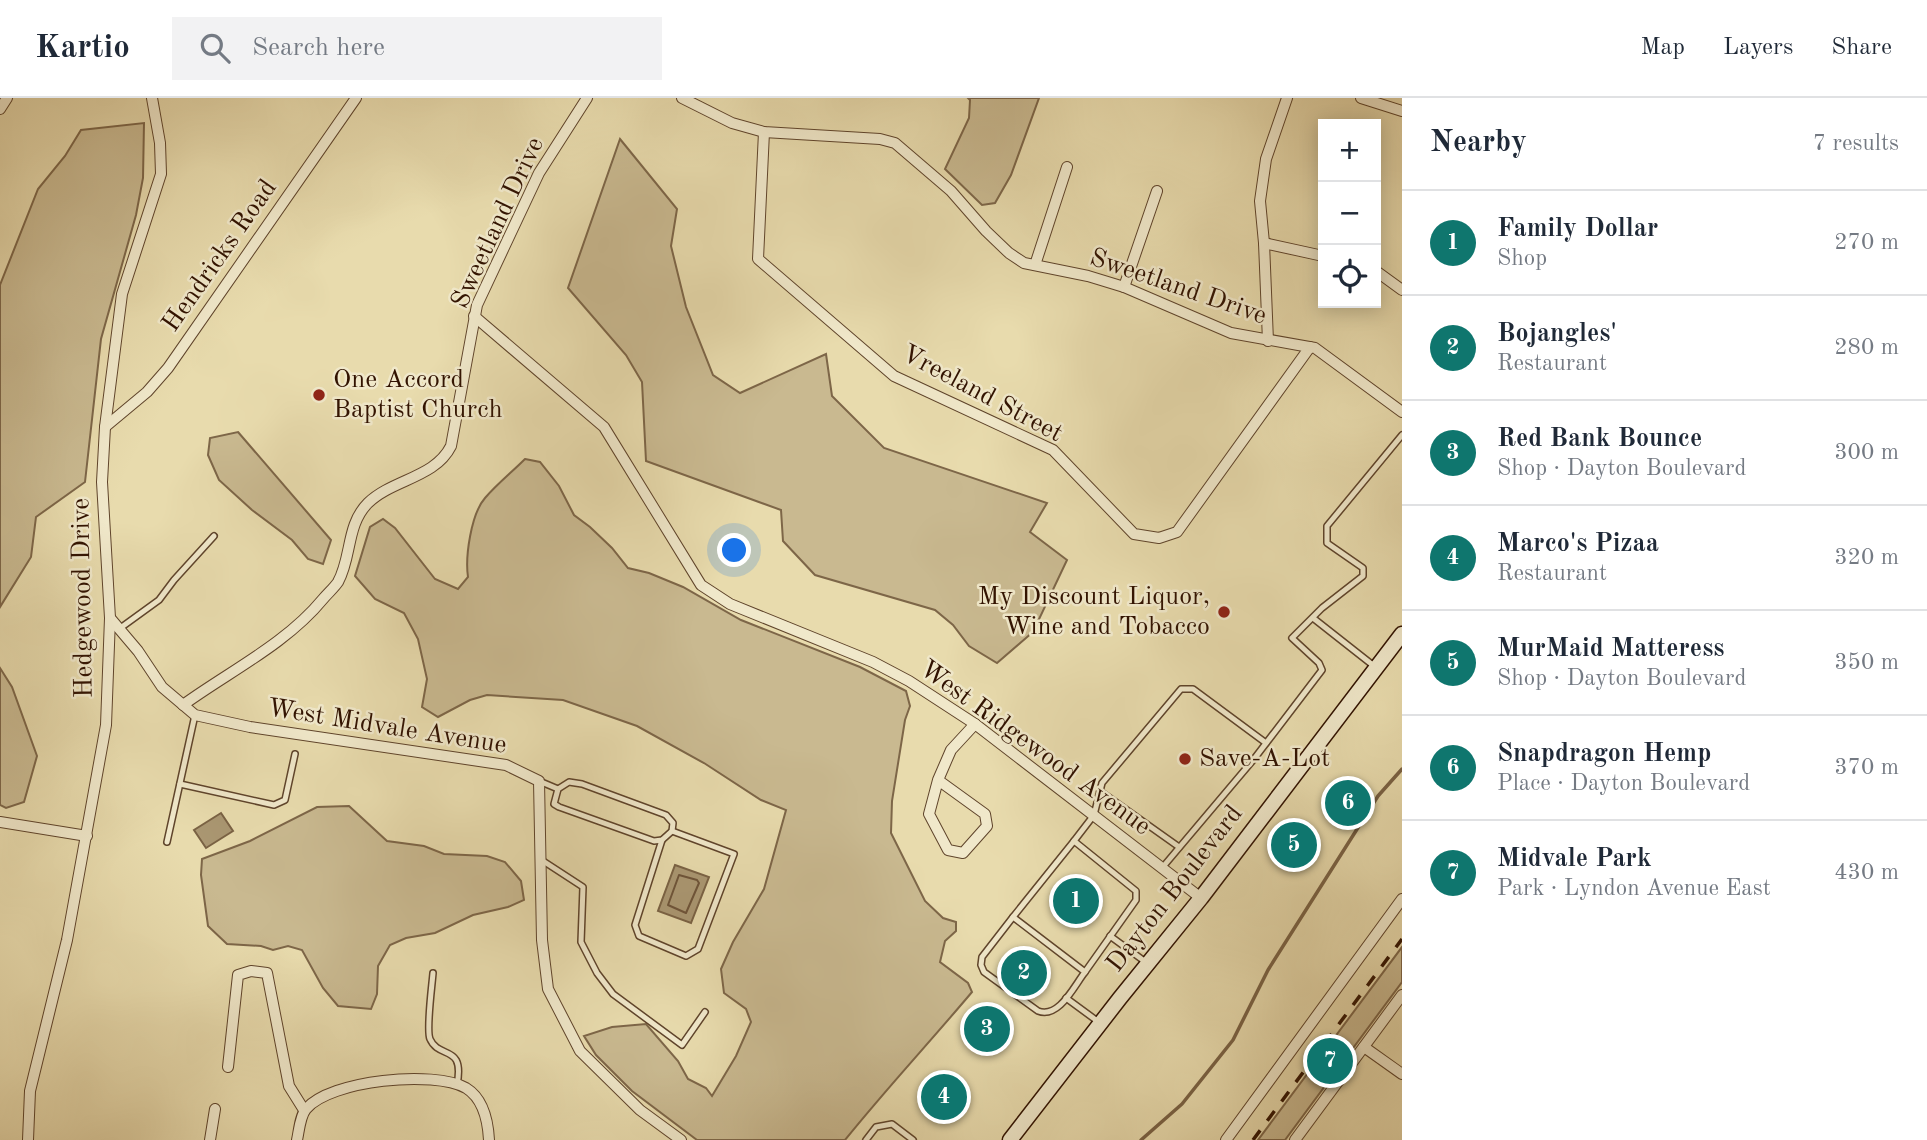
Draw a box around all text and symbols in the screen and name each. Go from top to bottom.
search box [172,17,662,80]
icon: search [196,29,234,67]
text: Kartio [35,32,130,65]
text: Search here [252,35,385,61]
text: Map [1641,36,1685,60]
text: Layers [1723,36,1793,60]
text: Share [1831,36,1892,60]
map controls [1318,119,1381,308]
button: + [1318,119,1381,182]
text: Nearby [1430,128,1527,158]
text: 7 results [1813,132,1899,155]
street label: Sweetland Drive [447,134,549,312]
street label: Hendricks Road [158,175,282,337]
button: − [1318,182,1381,245]
text: Family Dollar [1497,216,1658,242]
text: 1 [1446,231,1460,254]
text: 270 m [1834,231,1899,254]
street label: Sweetland Drive [1086,245,1270,329]
button: locate [1318,245,1381,308]
text: Shop [1497,247,1547,270]
text: Bojangles' [1497,321,1617,347]
text: 2 [1446,336,1460,359]
text: 280 m [1834,336,1899,359]
street label: Vreeland Street [897,341,1067,447]
text: Restaurant [1497,352,1607,375]
place label: One Accord Baptist Church [333,367,503,423]
marker: One Accord Baptist Church [311,387,327,403]
text: Red Bank Bounce [1497,426,1702,452]
text: 3 [1446,441,1460,464]
text: 300 m [1834,441,1899,464]
text: Shop · Dayton Boulevard [1497,457,1746,480]
street label: Hedgewood Drive [68,498,98,698]
text: Marco's Pizaa [1497,531,1659,557]
your location [717,533,751,567]
text: 4 [1446,546,1460,569]
text: 320 m [1834,546,1899,569]
text: Restaurant [1497,562,1607,585]
place label: My Discount Liquor, Wine and Tobacco [978,584,1210,640]
marker: My Discount Liquor, Wine and Tobacco [1216,604,1232,620]
text: MurMaid Matteress [1497,636,1725,662]
text: 5 [1446,651,1460,674]
text: 350 m [1834,651,1899,674]
street label: West Ridgewood Avenue [915,656,1155,840]
text: Shop · Dayton Boulevard [1497,667,1746,690]
street label: West Midvale Avenue [266,695,508,759]
text: Snapdragon Hemp [1497,741,1711,767]
place label: Save-A-Lot [1199,746,1330,772]
marker: Save-A-Lot [1177,751,1193,767]
text: 6 [1446,756,1460,779]
text: 370 m [1834,756,1899,779]
text: Place · Dayton Boulevard [1497,772,1750,795]
pin: 6 [1325,777,1371,829]
street label: Dayton Boulevard [1102,801,1248,977]
pin: 5 [1271,819,1317,871]
text: Midvale Park [1497,846,1651,872]
text: 7 [1446,861,1460,884]
text: 430 m [1834,861,1899,884]
pin: 1 [1053,875,1099,927]
text: Park · Lyndon Avenue East [1497,877,1771,900]
pin: 2 [1001,947,1047,999]
pin: 3 [964,1003,1010,1055]
pin: 7 [1307,1035,1353,1087]
pin: 4 [921,1071,967,1123]

